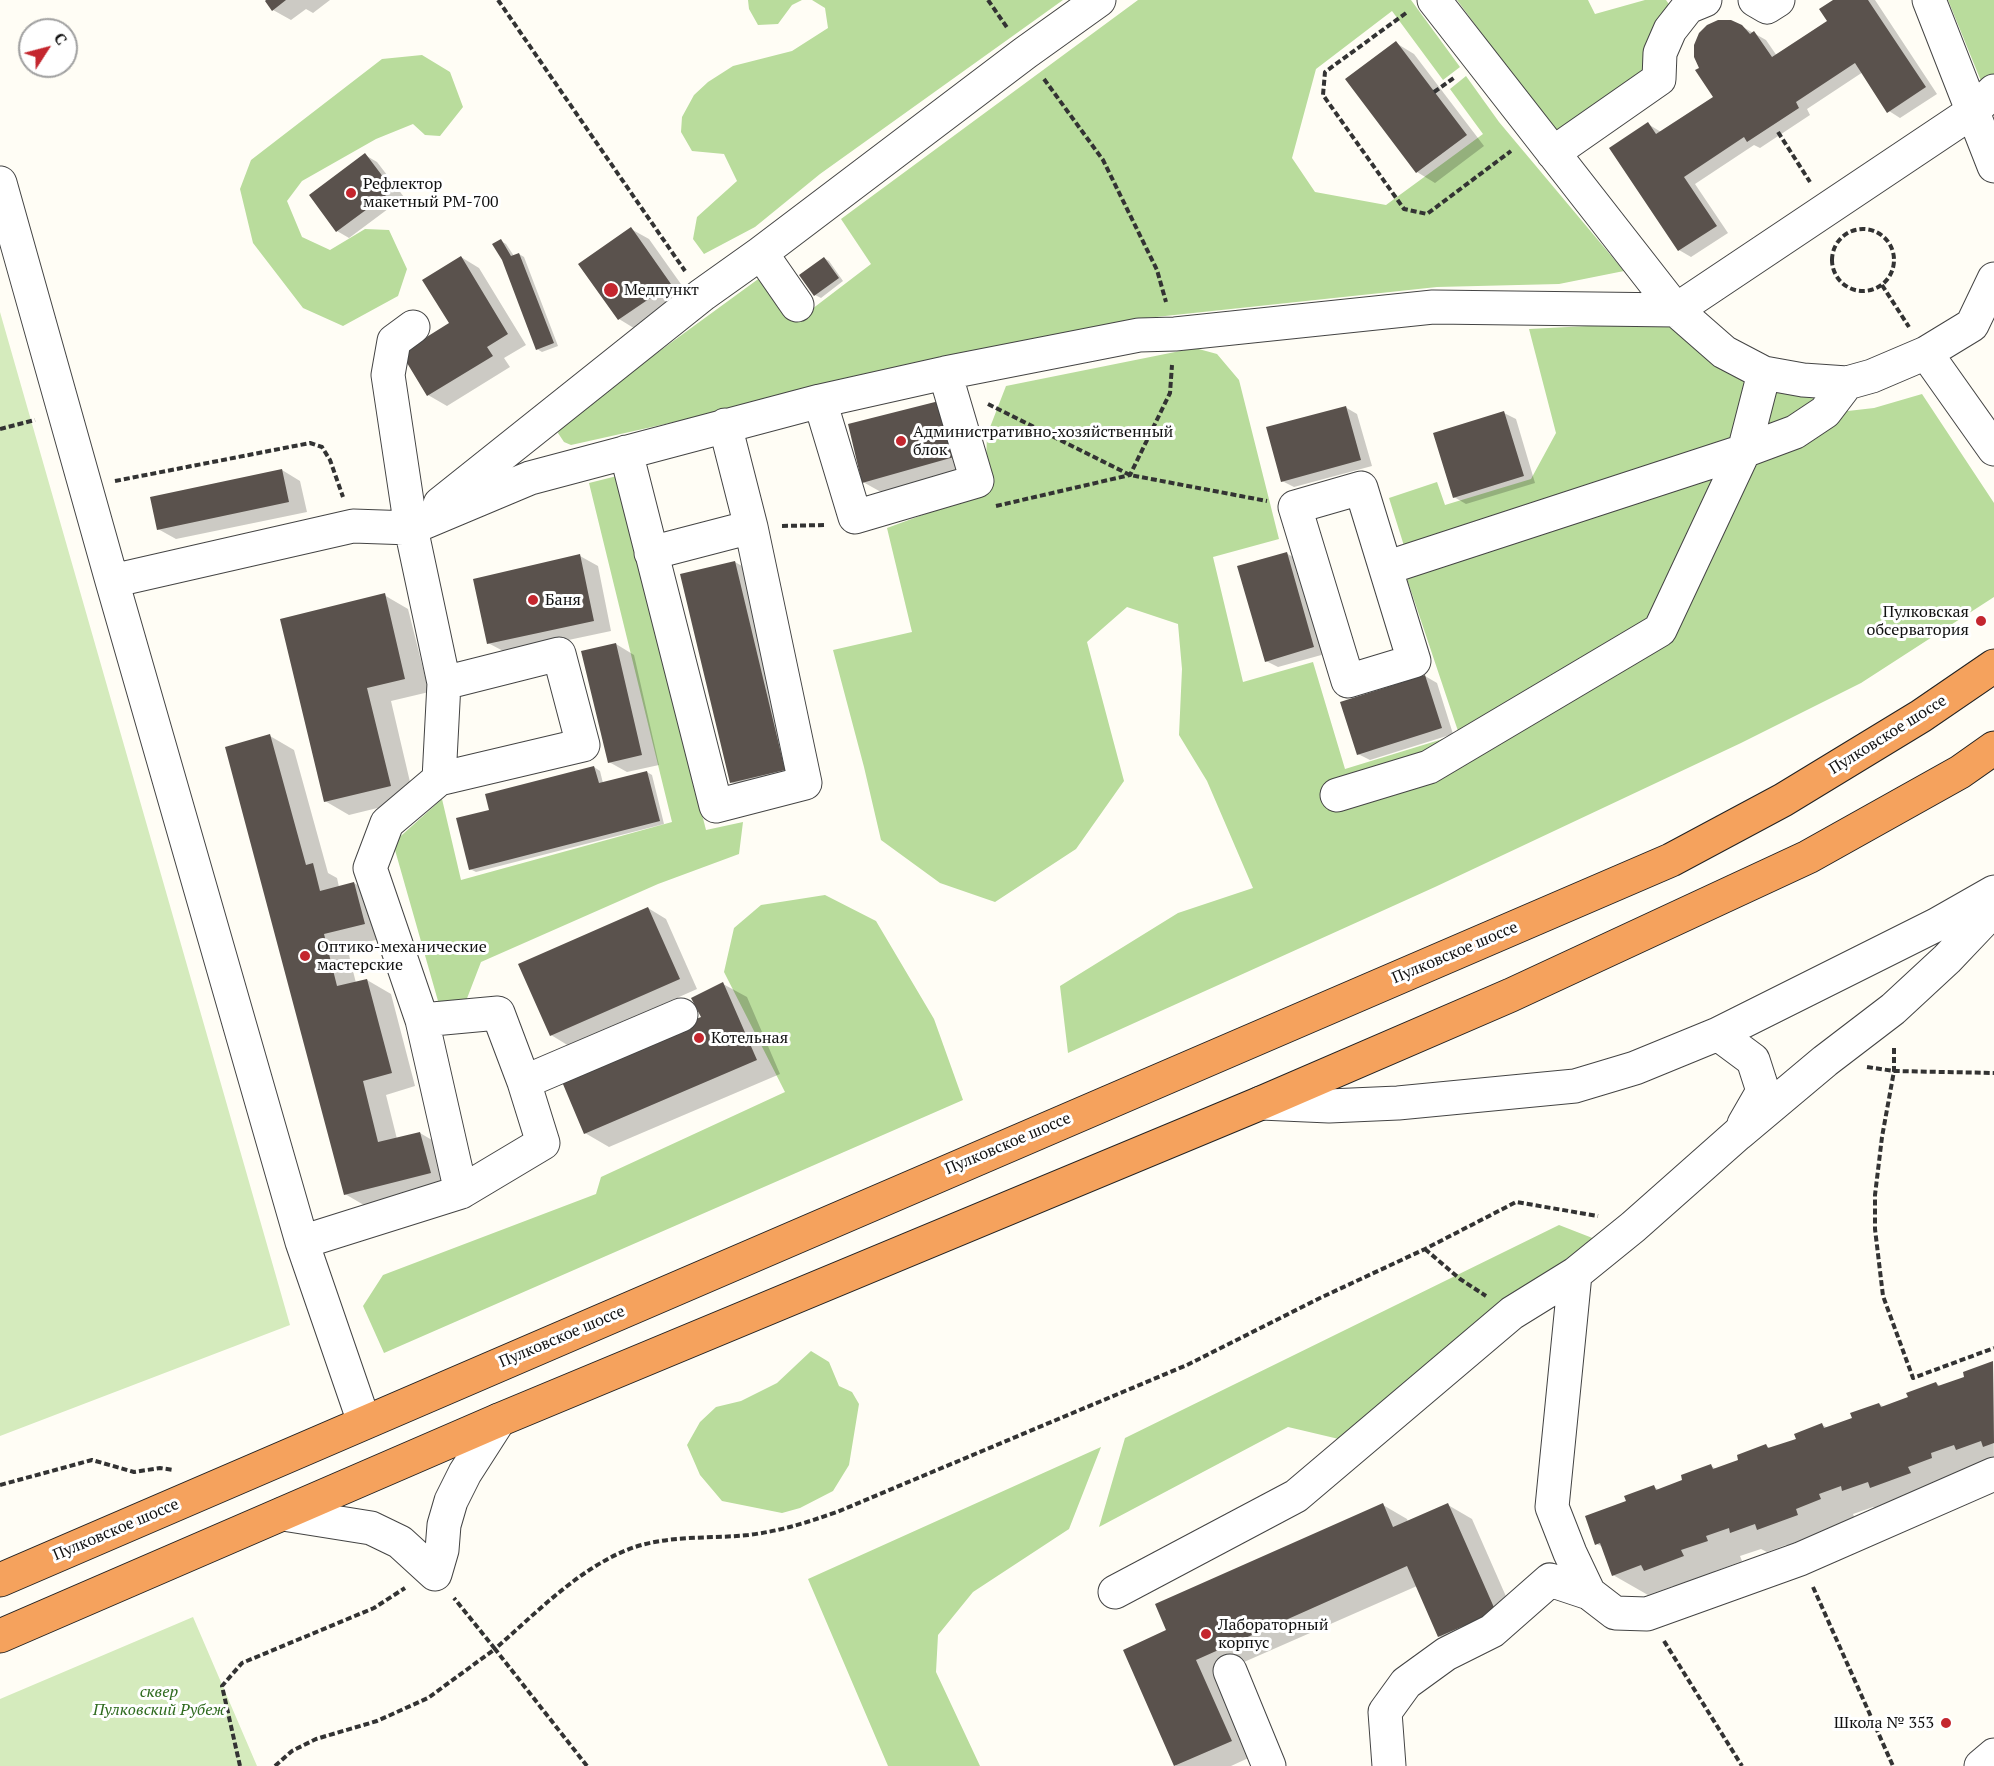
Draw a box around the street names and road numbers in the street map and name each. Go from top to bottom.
street label: Пулковское шоссе [1826,691,1950,779]
street label: Пулковское шоссе [1389,918,1521,988]
street label: Пулковское шоссе [942,1109,1074,1179]
street label: Пулковское шоссе [496,1302,628,1372]
street label: Пулковское шоссе [50,1495,182,1565]

